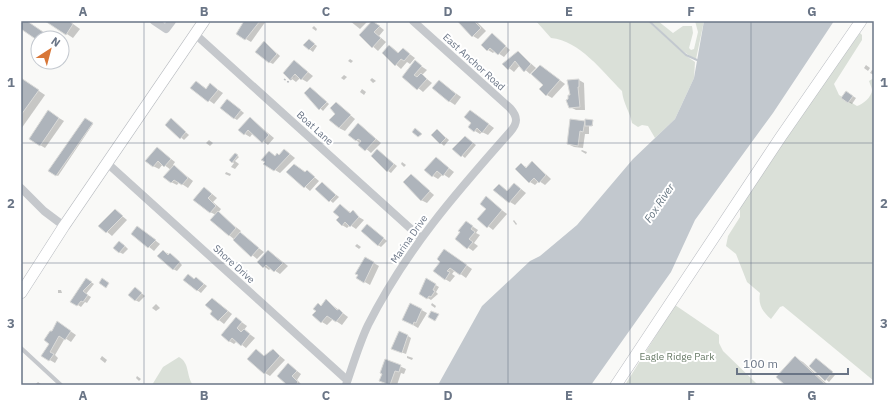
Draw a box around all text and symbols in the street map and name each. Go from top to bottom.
text: A [79,3,88,20]
text: B [200,3,209,20]
text: C [322,3,331,20]
text: D [443,3,453,20]
text: E [565,3,573,20]
text: F [687,3,695,20]
text: G [807,3,817,20]
north arrow [30,30,70,70]
street label: East Anchor Road [440,31,508,93]
text: N [49,34,63,50]
text: 1 [7,74,15,91]
text: 1 [880,74,888,91]
street label: Boat Lane [294,108,336,148]
water label: Fox River [641,180,678,225]
text: 2 [7,195,15,212]
text: 2 [880,195,888,212]
street label: Marina Drive [388,212,431,266]
street label: Shore Drive [210,242,258,286]
text: 3 [7,315,15,332]
text: 3 [880,315,888,332]
park label: Eagle Ridge Park [639,350,715,363]
scale bar [737,350,848,376]
text: 100 m [743,356,778,371]
text: A [79,387,88,404]
text: B [200,387,209,404]
text: C [322,387,331,404]
text: D [443,387,453,404]
text: E [565,387,573,404]
text: F [687,387,695,404]
text: G [807,387,817,404]

